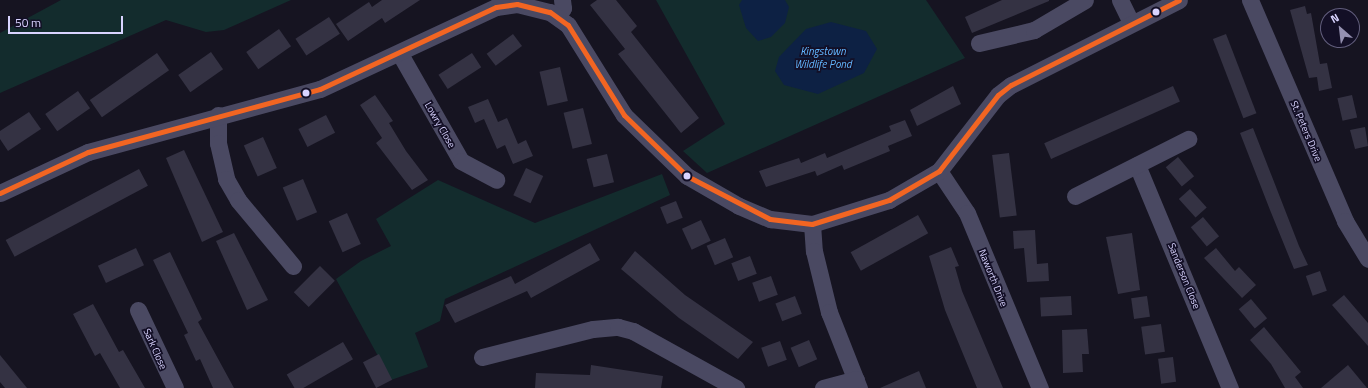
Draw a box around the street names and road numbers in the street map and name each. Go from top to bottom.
street label: St. Peters Drive [1288,99,1324,163]
street label: Lowry Close [422,100,458,150]
street label: Sanderson Close [1165,241,1203,311]
street label: Naworth Drive [976,247,1010,309]
street label: Sark Close [141,327,169,371]

